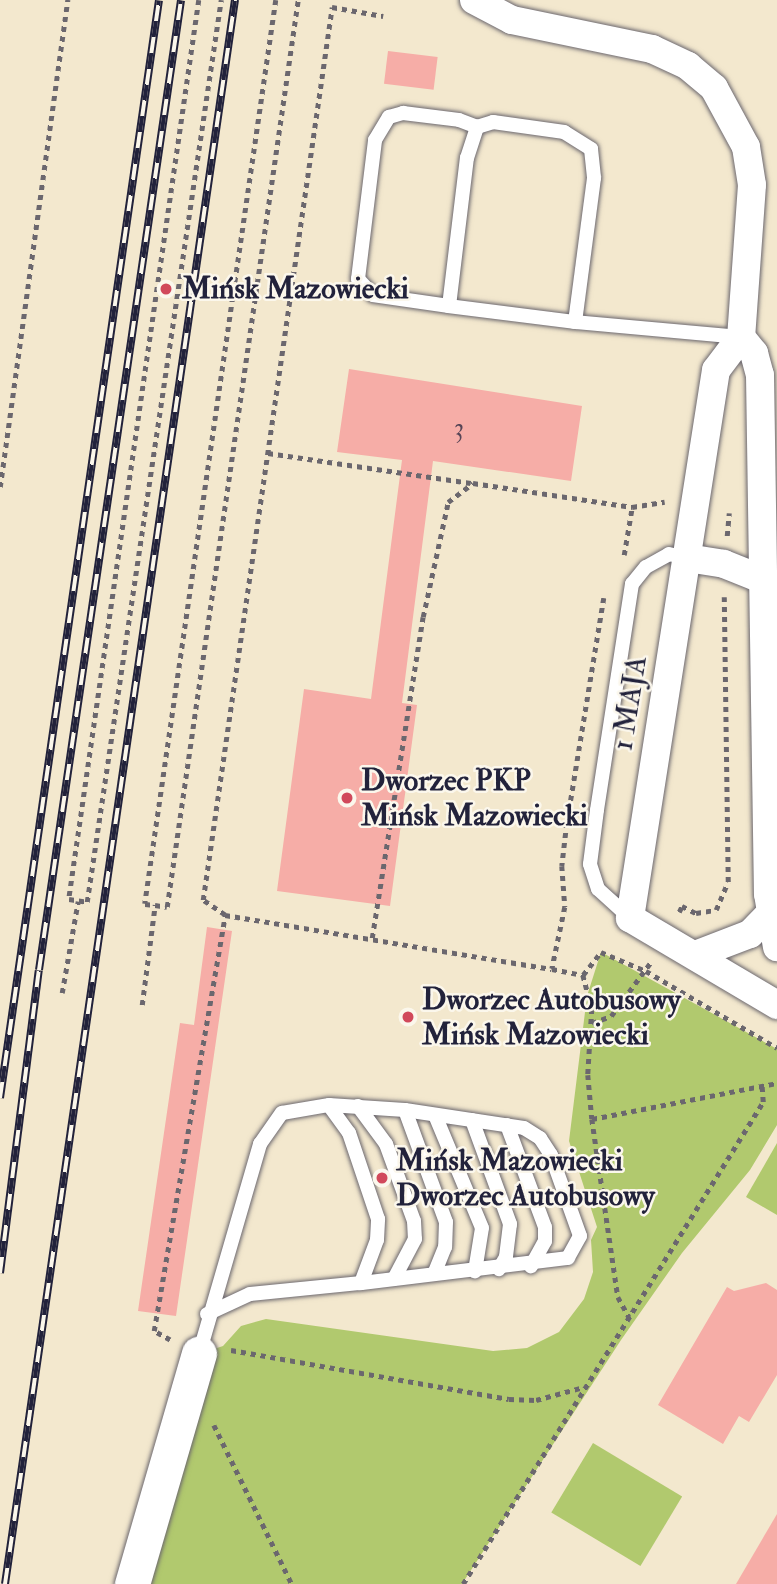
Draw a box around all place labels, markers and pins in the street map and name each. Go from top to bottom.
place label: Mińsk Mazowiecki [182,271,409,307]
marker: Mińsk Mazowiecki [156,279,176,299]
place label: Dworzec PKP Mińsk Mazowiecki [361,763,588,834]
marker: Dworzec PKP Mińsk Mazowiecki [339,790,355,806]
place label: Dworzec Autobusowy Mińsk Mazowiecki [422,982,681,1052]
marker: Dworzec Autobusowy Mińsk Mazowiecki [400,1009,416,1025]
place label: Mińsk Mazowiecki Dworzec Autobusowy [396,1143,655,1214]
marker: Mińsk Mazowiecki Dworzec Autobusowy [374,1170,390,1186]

